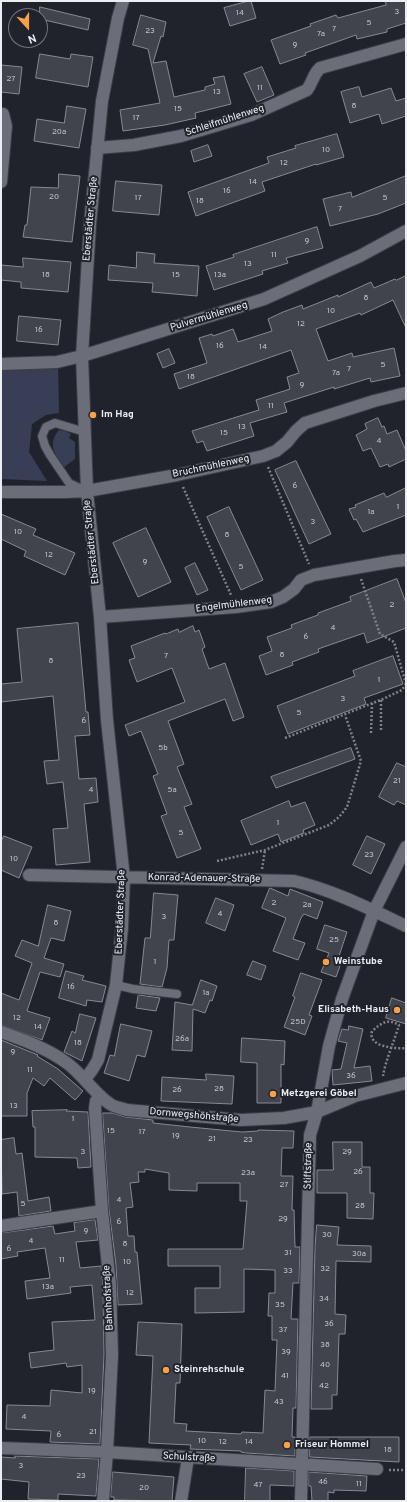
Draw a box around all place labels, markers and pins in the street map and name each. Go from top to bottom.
place label: Im Hag [101,409,134,421]
marker: Im Hag [88,410,98,420]
place label: Weinstube [334,956,383,968]
marker: Weinstube [321,957,331,967]
place label: Elisabeth-Haus [318,1004,389,1016]
marker: Elisabeth-Haus [392,1005,402,1015]
place label: Metzgerei Göbel [281,1088,357,1100]
marker: Metzgerei Göbel [268,1089,278,1099]
place label: Steinrehschule [174,1364,244,1376]
marker: Steinrehschule [161,1365,171,1375]
place label: Friseur Hommel [295,1439,369,1451]
marker: Friseur Hommel [282,1440,292,1450]

